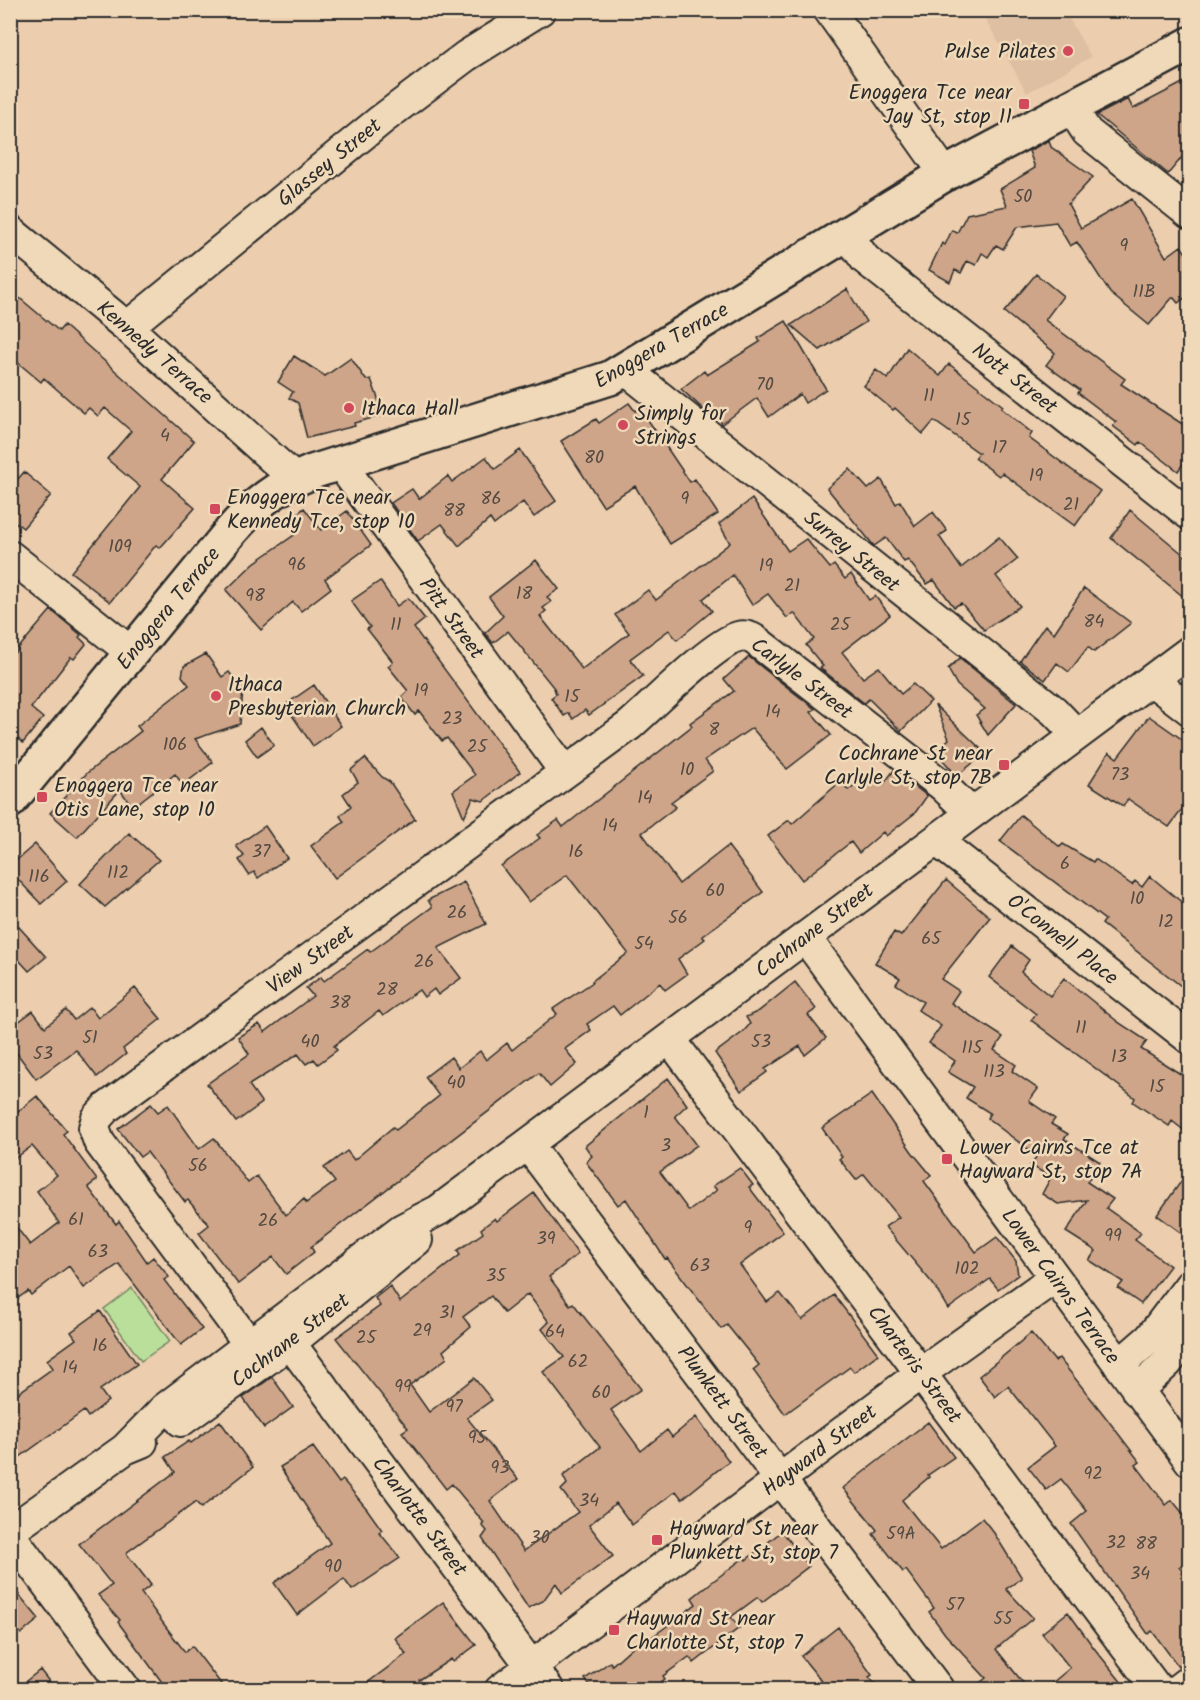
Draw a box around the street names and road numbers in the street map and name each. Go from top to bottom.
street label: Glassey Street [270,110,390,216]
street label: Kennedy Terrace [88,293,220,414]
street label: Enoggera Terrace [588,294,736,398]
street label: Nott Street [964,335,1065,424]
street label: Surrey Street [796,503,907,602]
street label: Enoggera Terrace [109,540,230,678]
street label: Pitt Street [410,571,492,667]
street label: Carlyle Street [743,630,860,729]
street label: Cochrane Street [748,875,882,987]
street label: O'Connell Place [999,886,1125,995]
street label: View Street [260,917,362,1003]
street label: Lower Cairns Terrace [992,1202,1128,1372]
street label: Cochrane Street [224,1285,358,1397]
street label: Charteris Street [858,1299,970,1432]
street label: Plunkett Street [668,1339,776,1467]
street label: Hayward Street [755,1396,885,1506]
street label: Charlotte Street [363,1450,475,1584]

